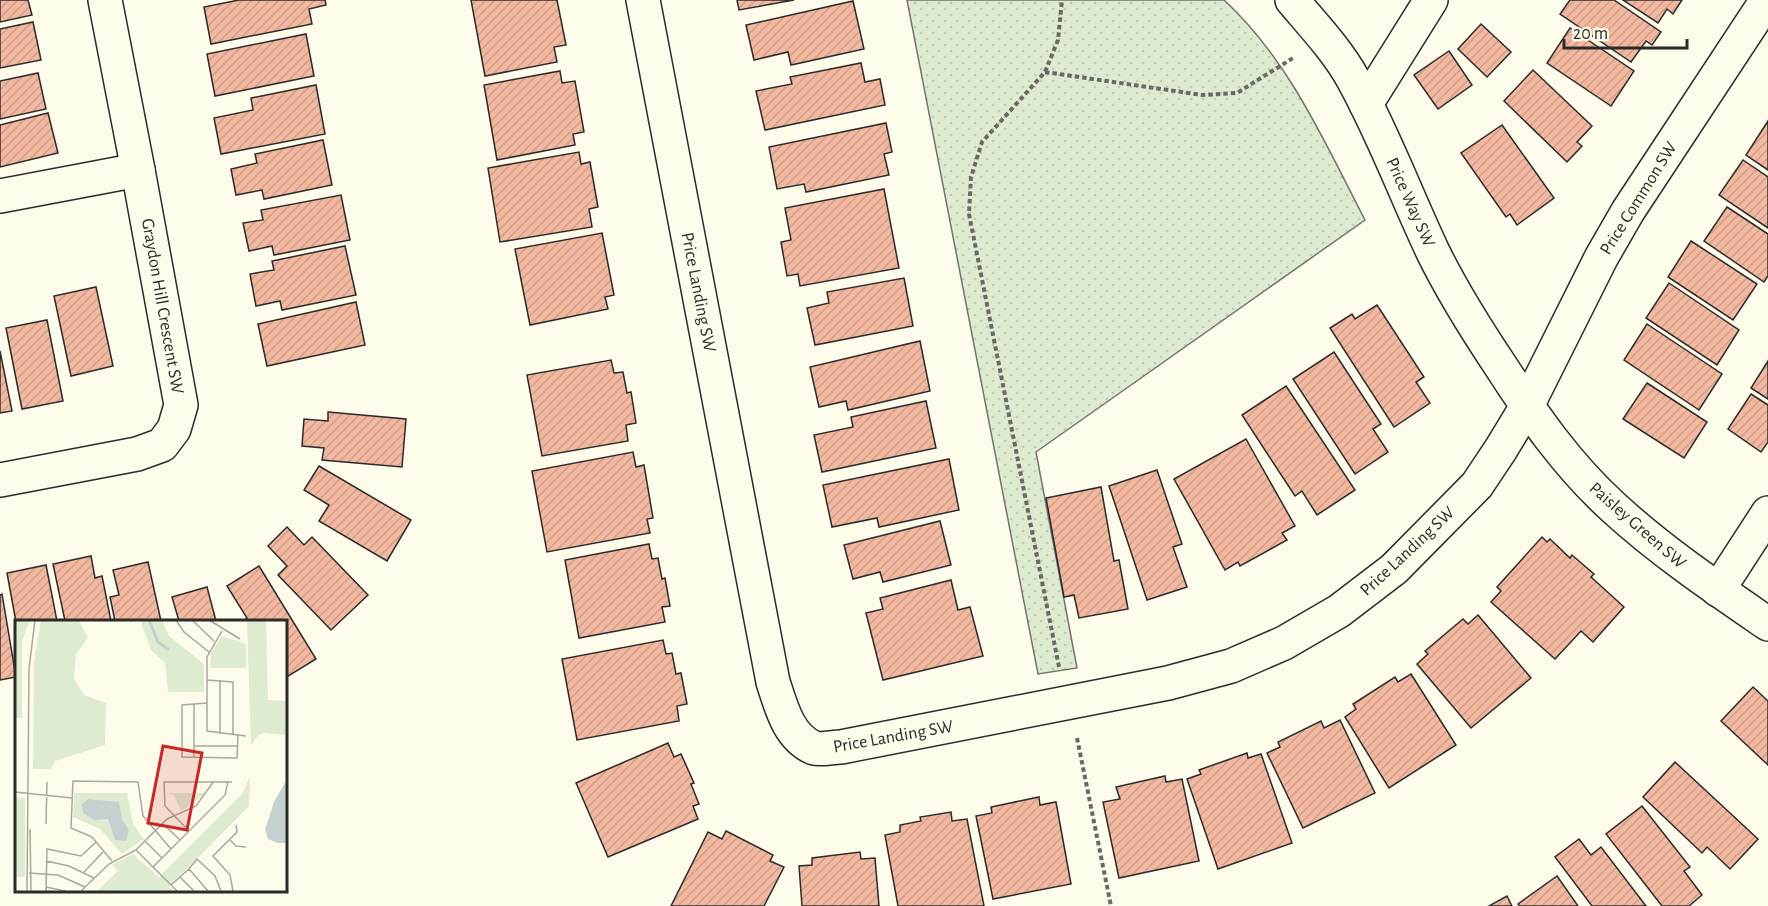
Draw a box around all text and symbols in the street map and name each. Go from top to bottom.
scale bar [1564,12,1687,50]
text: 20 m [1573,25,1608,43]
street label: Price Common SW [1597,139,1681,258]
street label: Price Way SW [1382,155,1438,250]
street label: Graydon Hill Crescent SW [138,217,186,395]
street label: Price Landing SW [678,231,718,354]
street label: Paisley Green SW [1586,479,1689,572]
street label: Price Landing SW [1357,504,1458,600]
inset map [15,620,286,891]
street label: Price Landing SW [832,718,955,756]

